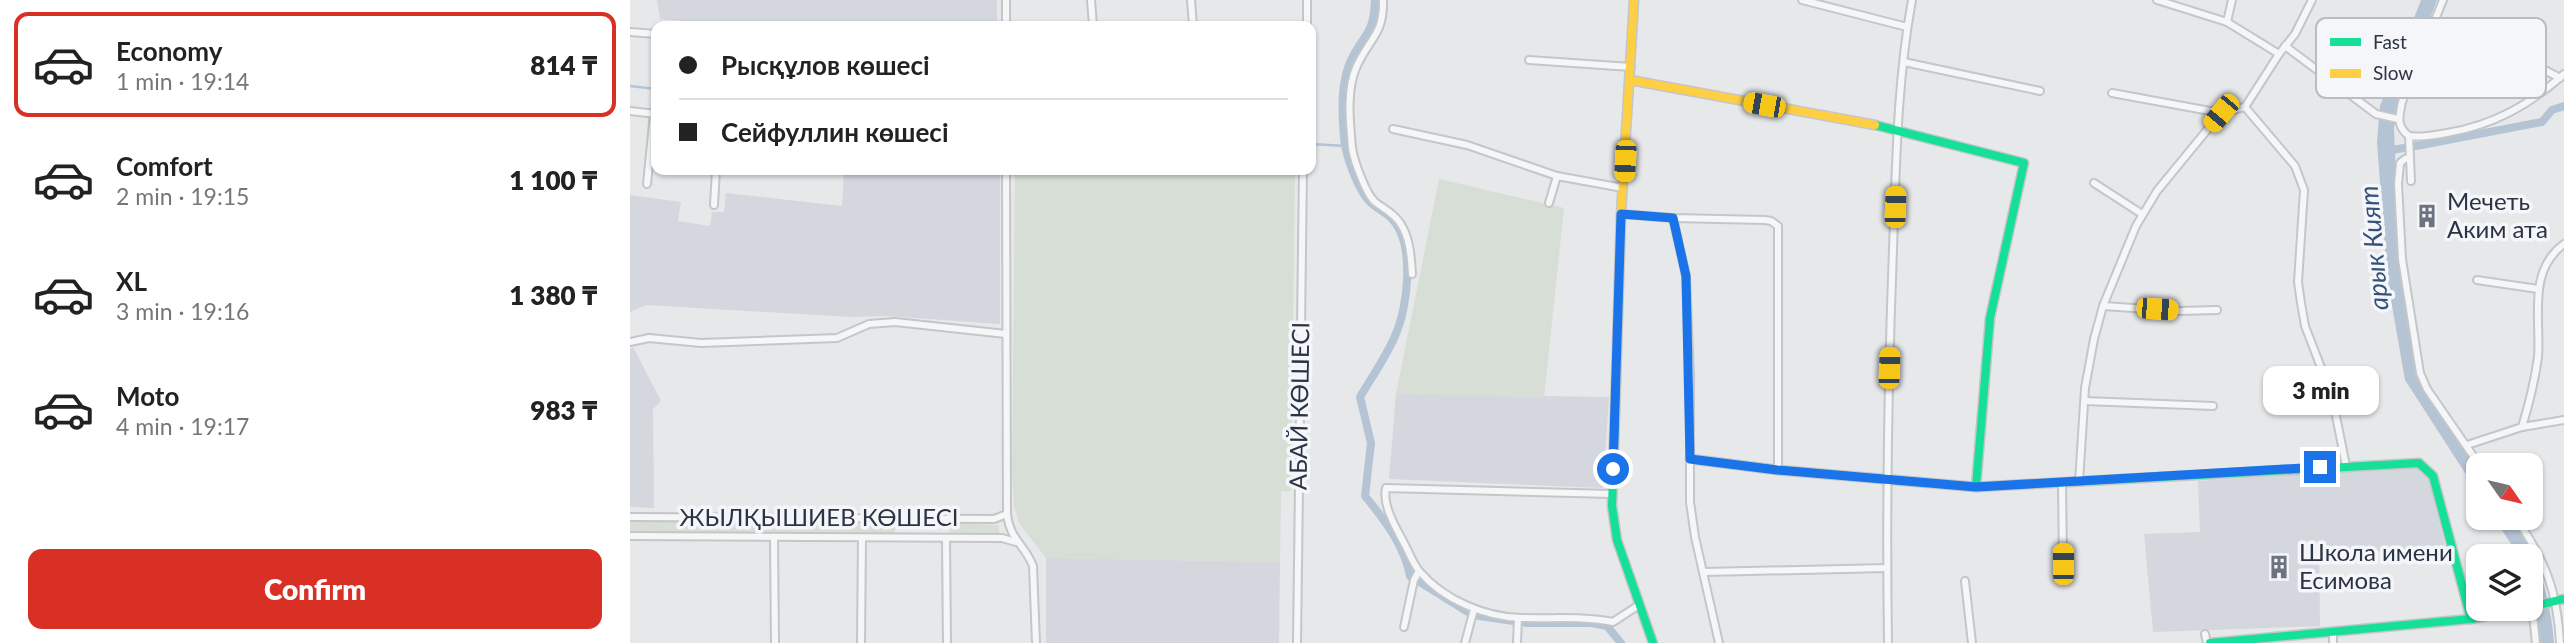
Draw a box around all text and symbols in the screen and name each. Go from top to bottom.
legend [2316,18,2546,98]
text: Fast [2373,30,2407,53]
icon: car [32,33,95,96]
text: Economy [116,35,222,67]
text: 814 ₸ [530,49,598,81]
text: Рысқұлов көшесі [721,49,930,81]
text: Slow [2373,61,2413,84]
text: 1 min · 19:14 [116,67,249,95]
car [2200,90,2243,136]
car [1742,91,1787,119]
text: Сейфуллин көшесі [721,116,949,148]
car [1614,139,1637,183]
icon: car [32,148,95,211]
text: Comfort [116,150,213,182]
text: 1 100 ₸ [509,164,598,196]
text: 2 min · 19:15 [116,182,249,210]
water label: арык Кият [2352,184,2394,312]
car [1884,186,1907,228]
place label: Мечеть Аким ата [2447,186,2548,243]
building icon: Мечеть Аким ата [2413,202,2441,230]
icon: car [32,263,95,326]
text: XL [116,265,147,297]
text: 1 380 ₸ [509,279,598,311]
text: 3 min · 19:16 [116,297,249,325]
car [2136,297,2179,321]
street label: АБАЙ КӨШЕСІ [1283,322,1314,490]
car [1878,347,1901,389]
callout: 3 min [2262,365,2378,414]
text: 3 min [2292,376,2350,404]
icon: car [32,378,95,441]
text: Moto [116,380,179,412]
text: 983 ₸ [530,394,598,426]
text: 4 min · 19:17 [116,412,249,440]
route end [2304,451,2336,483]
route start [1597,453,1629,485]
north arrow [2466,453,2543,530]
map controls [2466,453,2543,621]
street label: ЖЫЛҚЫШИЕВ КӨШЕСІ [680,502,958,531]
place label: Школа имени Есимова [2299,537,2453,594]
car [2053,543,2074,585]
button: layers [2466,544,2543,621]
button: Confirm [28,549,602,629]
building icon: Школа имени Есимова [2265,553,2293,581]

